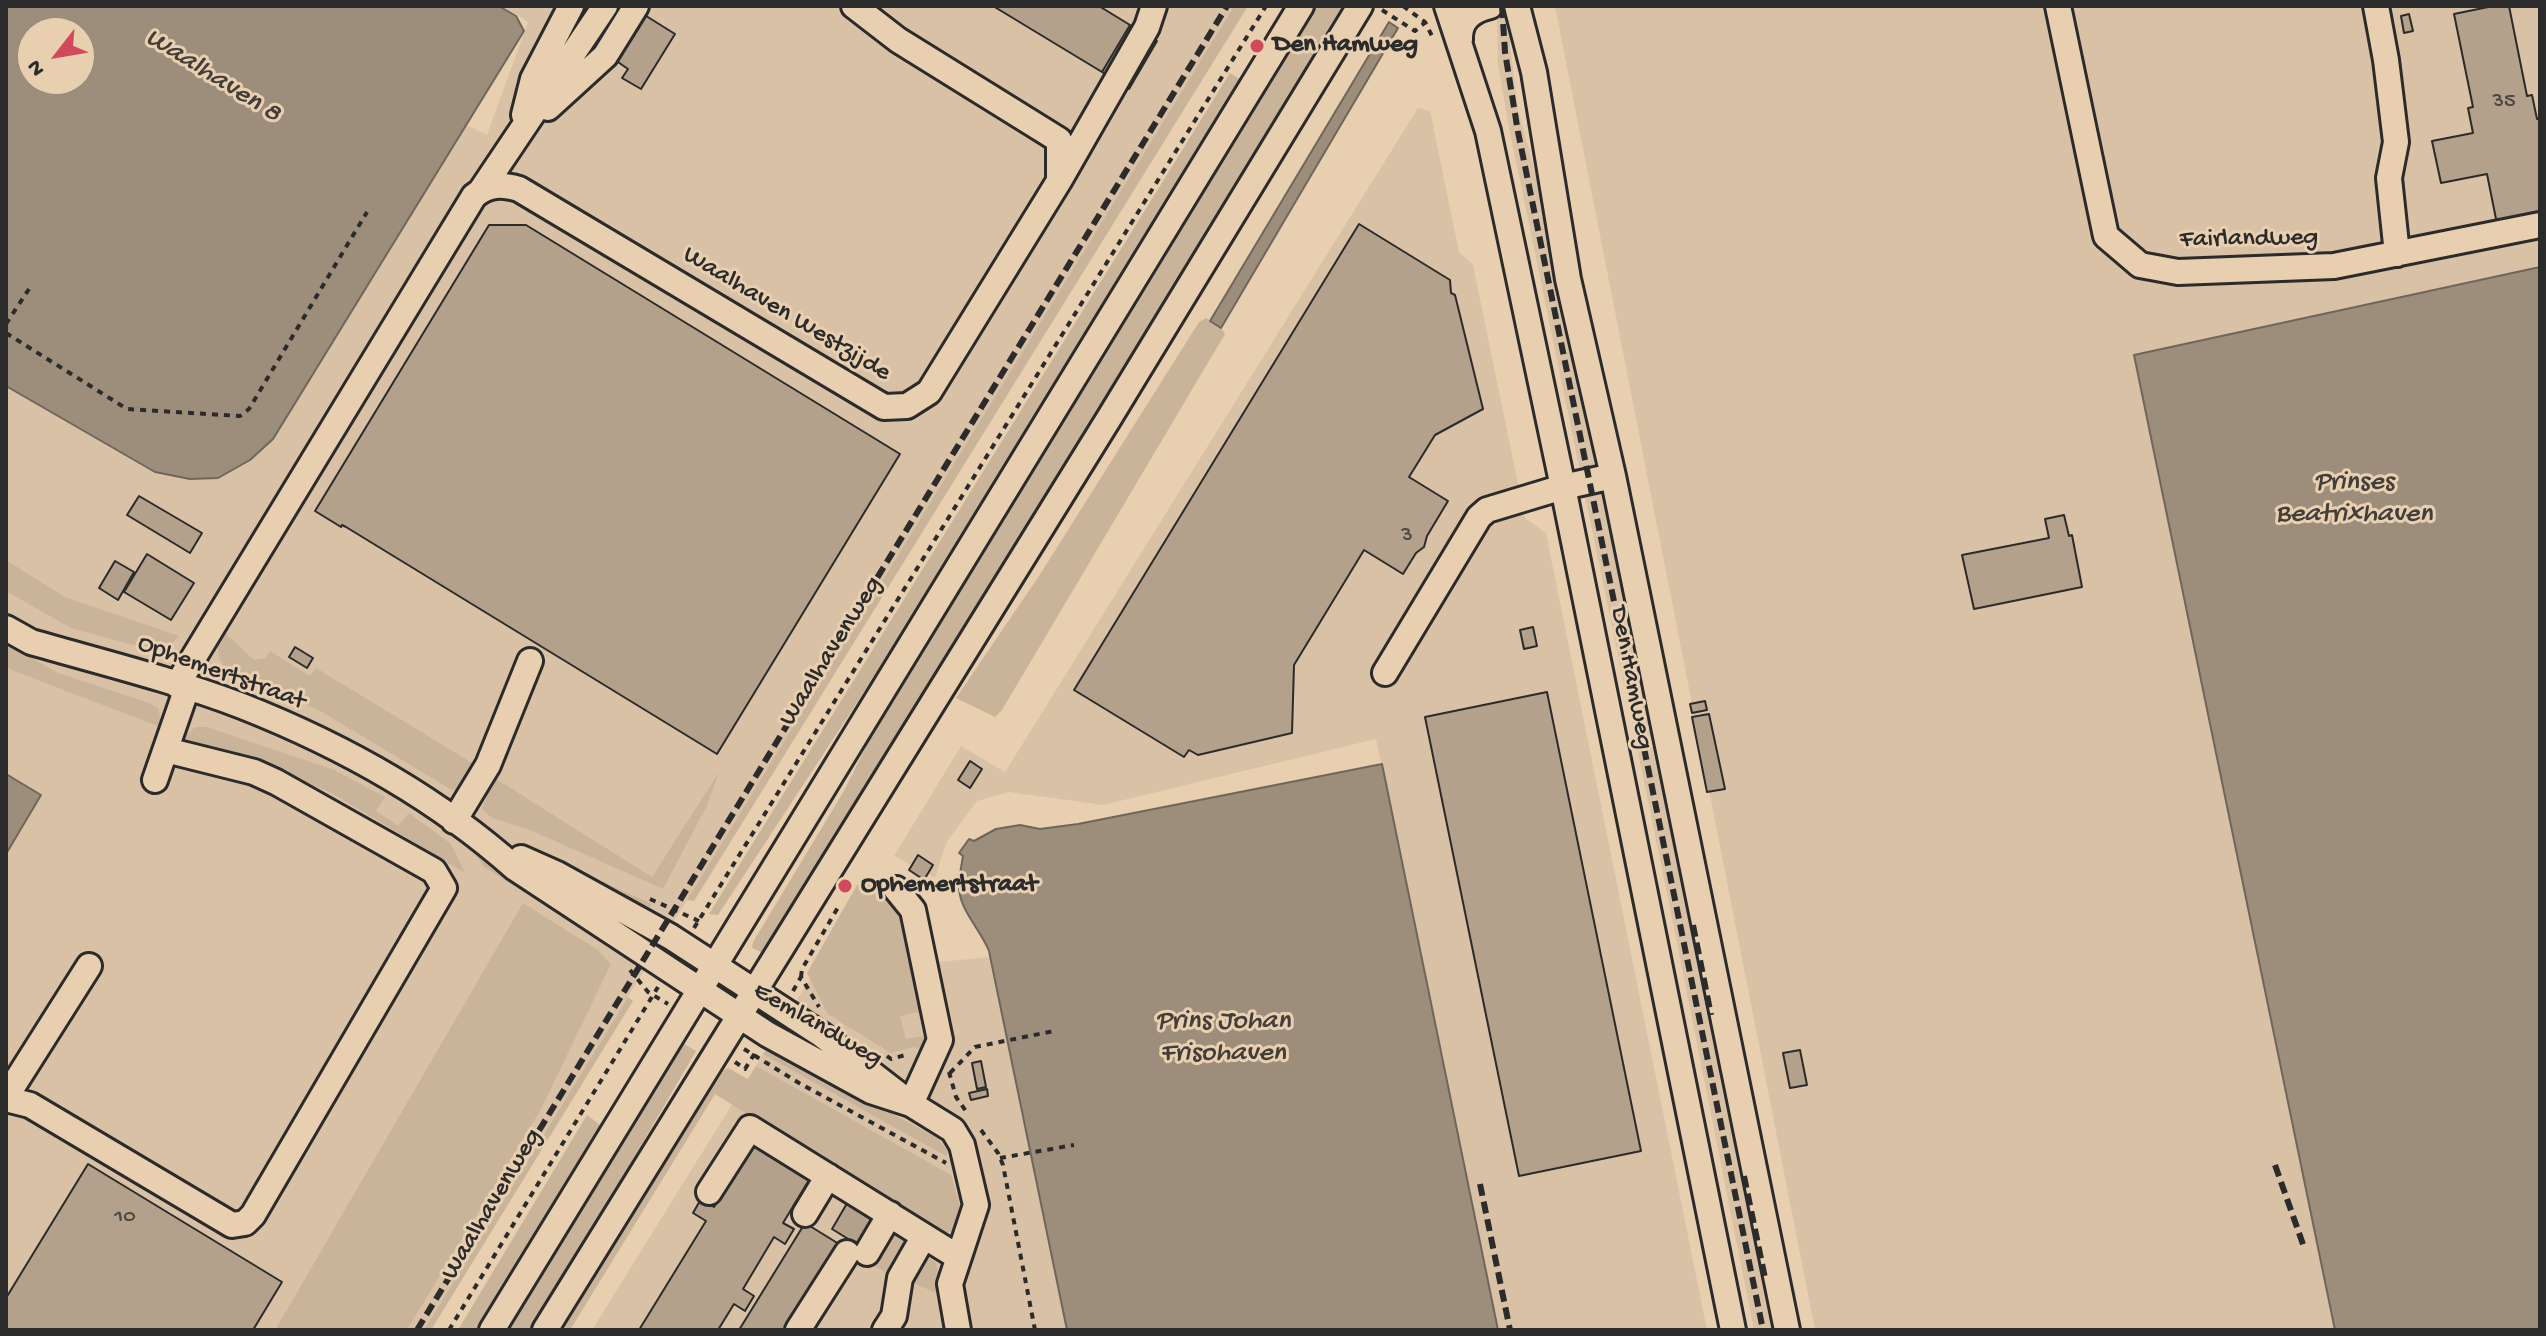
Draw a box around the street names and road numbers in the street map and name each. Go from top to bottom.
street label: Fairlandweg [2179,223,2319,257]
street label: Waalhaven Westzijde [676,240,896,390]
street label: Waalhavenweg [774,571,890,733]
street label: Den Hamweg [1601,604,1659,752]
street label: Ophemertstraat [133,629,309,719]
street label: Eemlandweg [747,976,887,1076]
street label: Waalhavenweg [436,1124,550,1286]

